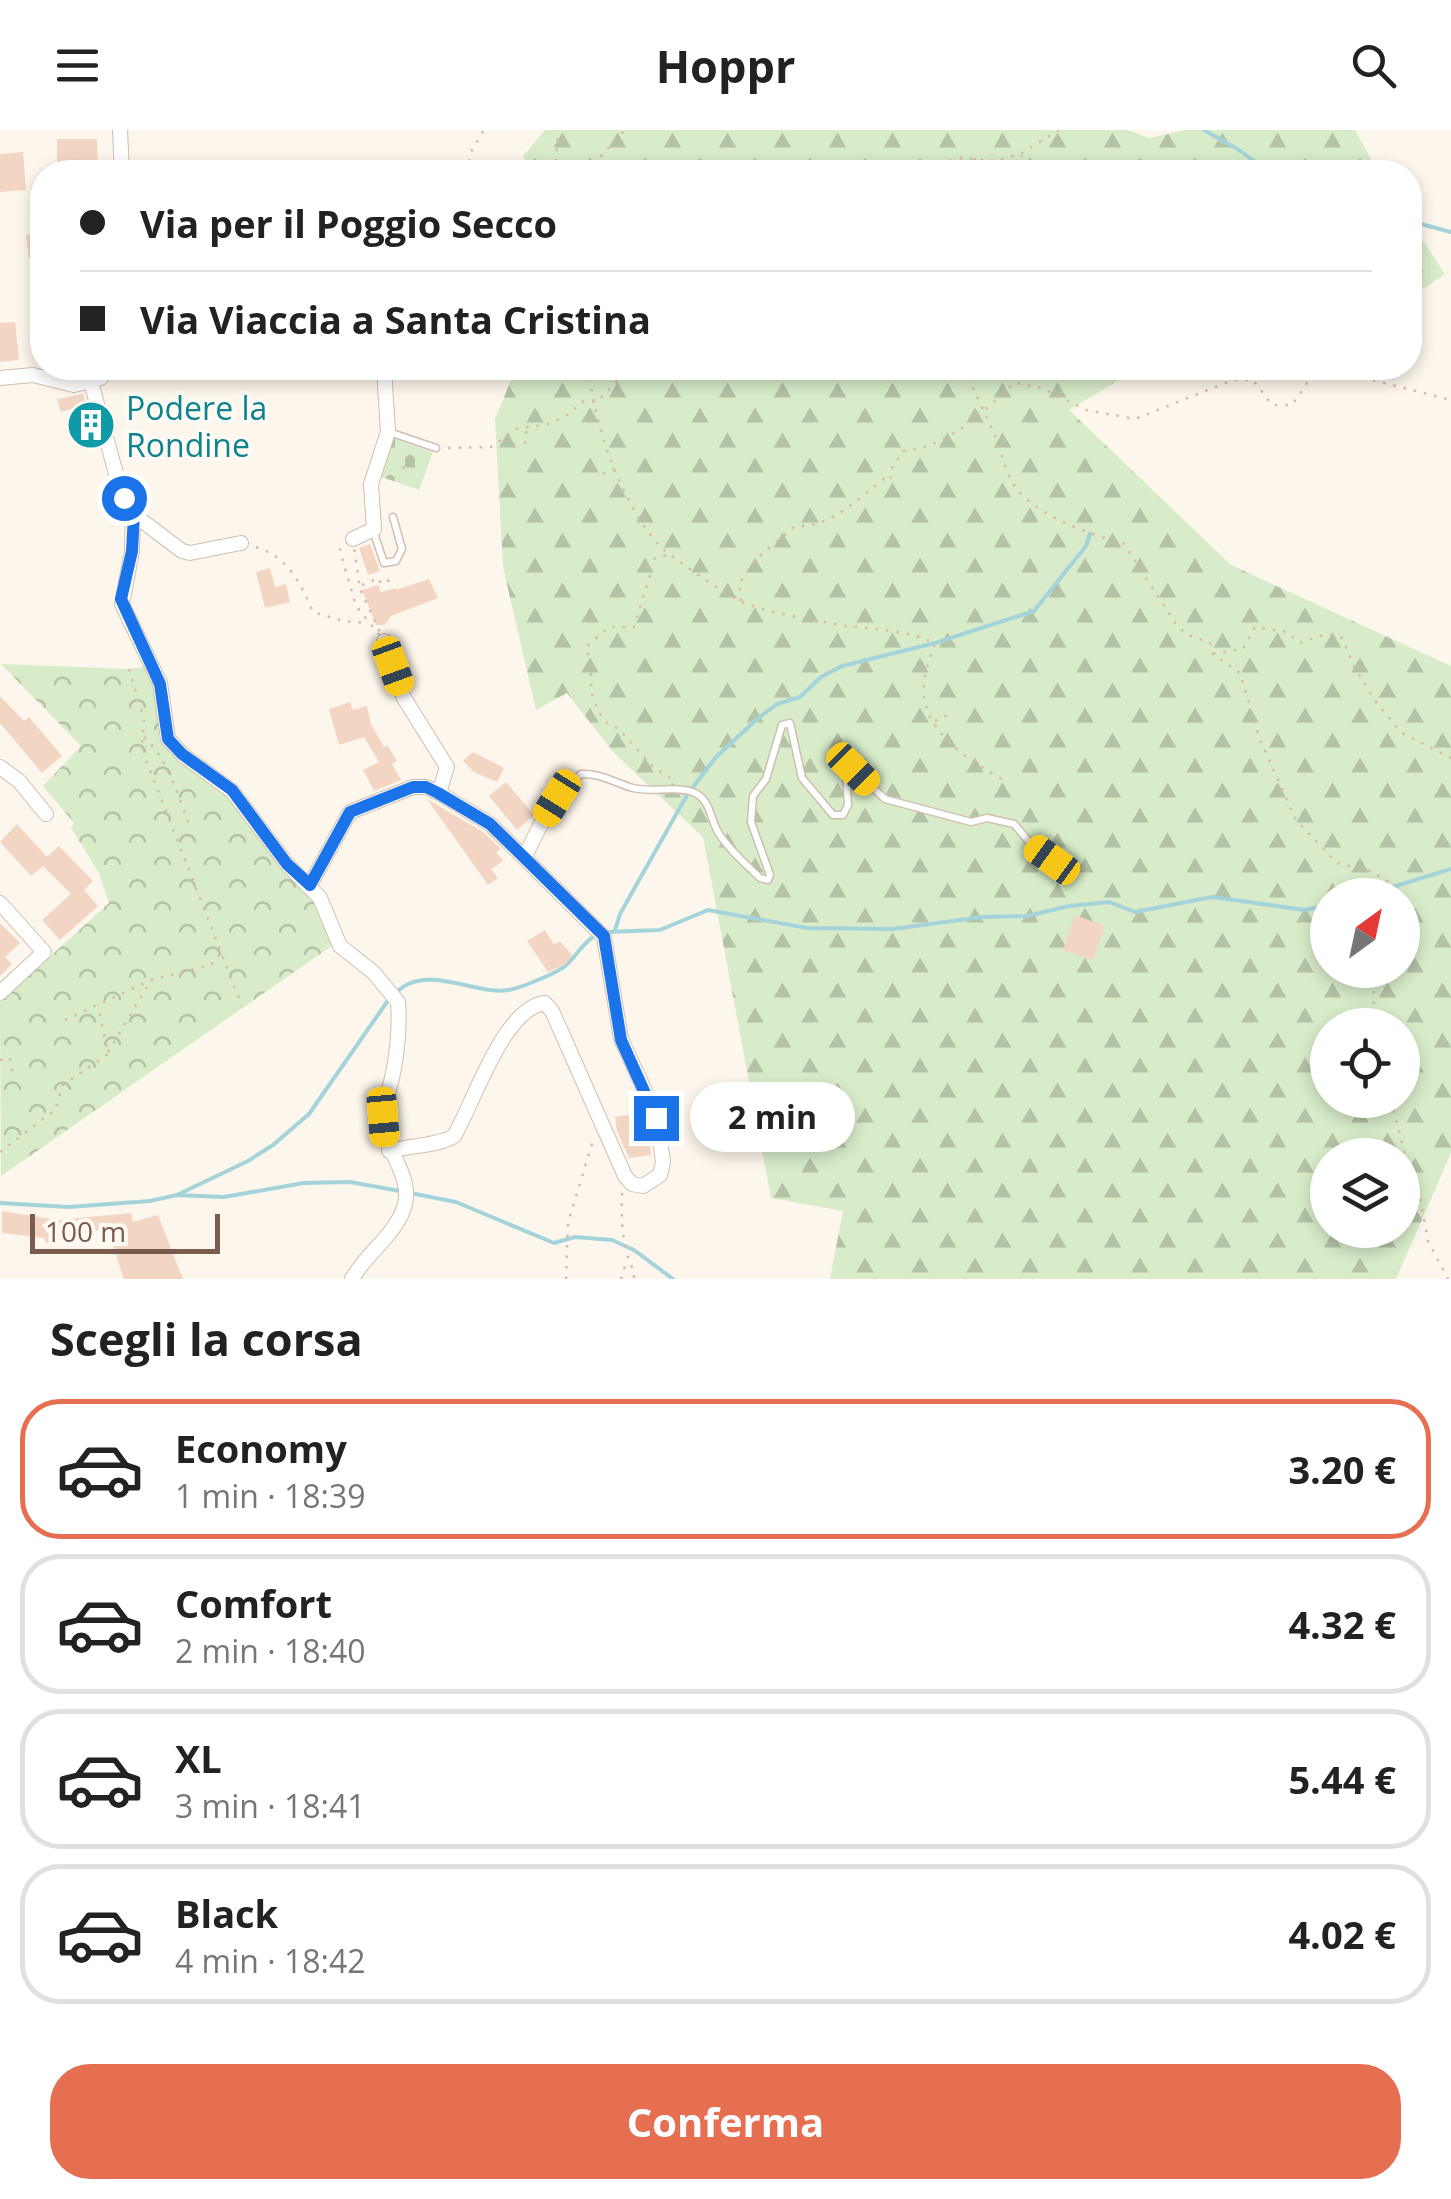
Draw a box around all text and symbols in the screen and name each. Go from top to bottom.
text: Hoppr [656,35,795,96]
icon: menu [50,38,105,93]
icon: search [1346,38,1401,93]
text: Via per il Poggio Secco [140,197,557,249]
text: Via Viaccia a Santa Cristina [140,293,651,345]
place label: Podere la Rondine [126,386,267,466]
building icon: Podere la Rondine [65,399,117,451]
route start [102,476,147,521]
car [369,633,417,699]
car [821,737,885,801]
car [528,765,586,831]
car [1019,830,1085,890]
north arrow [1310,878,1420,988]
map controls [1310,878,1420,1248]
button: locate [1310,1008,1420,1118]
callout: 2 min [691,1083,856,1153]
car [365,1086,401,1148]
text: 2 min [728,1095,817,1138]
route end [634,1096,679,1141]
button: layers [1310,1138,1420,1248]
scale bar [30,1209,220,1254]
text: 100 m [45,1212,126,1250]
text: Scegli la corsa [50,1308,363,1369]
text: Economy [175,1422,347,1474]
icon: car [55,1424,145,1514]
text: 3.20 € [1288,1443,1396,1495]
text: 1 min · 18:39 [175,1474,366,1517]
text: Comfort [175,1577,332,1629]
icon: car [55,1579,145,1669]
text: 4.32 € [1288,1598,1396,1650]
text: 2 min · 18:40 [175,1629,366,1672]
text: XL [175,1732,222,1784]
icon: car [55,1734,145,1824]
text: 5.44 € [1288,1753,1396,1805]
text: 3 min · 18:41 [175,1784,366,1827]
text: Black [175,1887,278,1939]
icon: car [55,1889,145,1979]
text: 4.02 € [1288,1908,1396,1960]
text: 4 min · 18:42 [175,1939,366,1982]
button: Conferma [50,2064,1401,2179]

